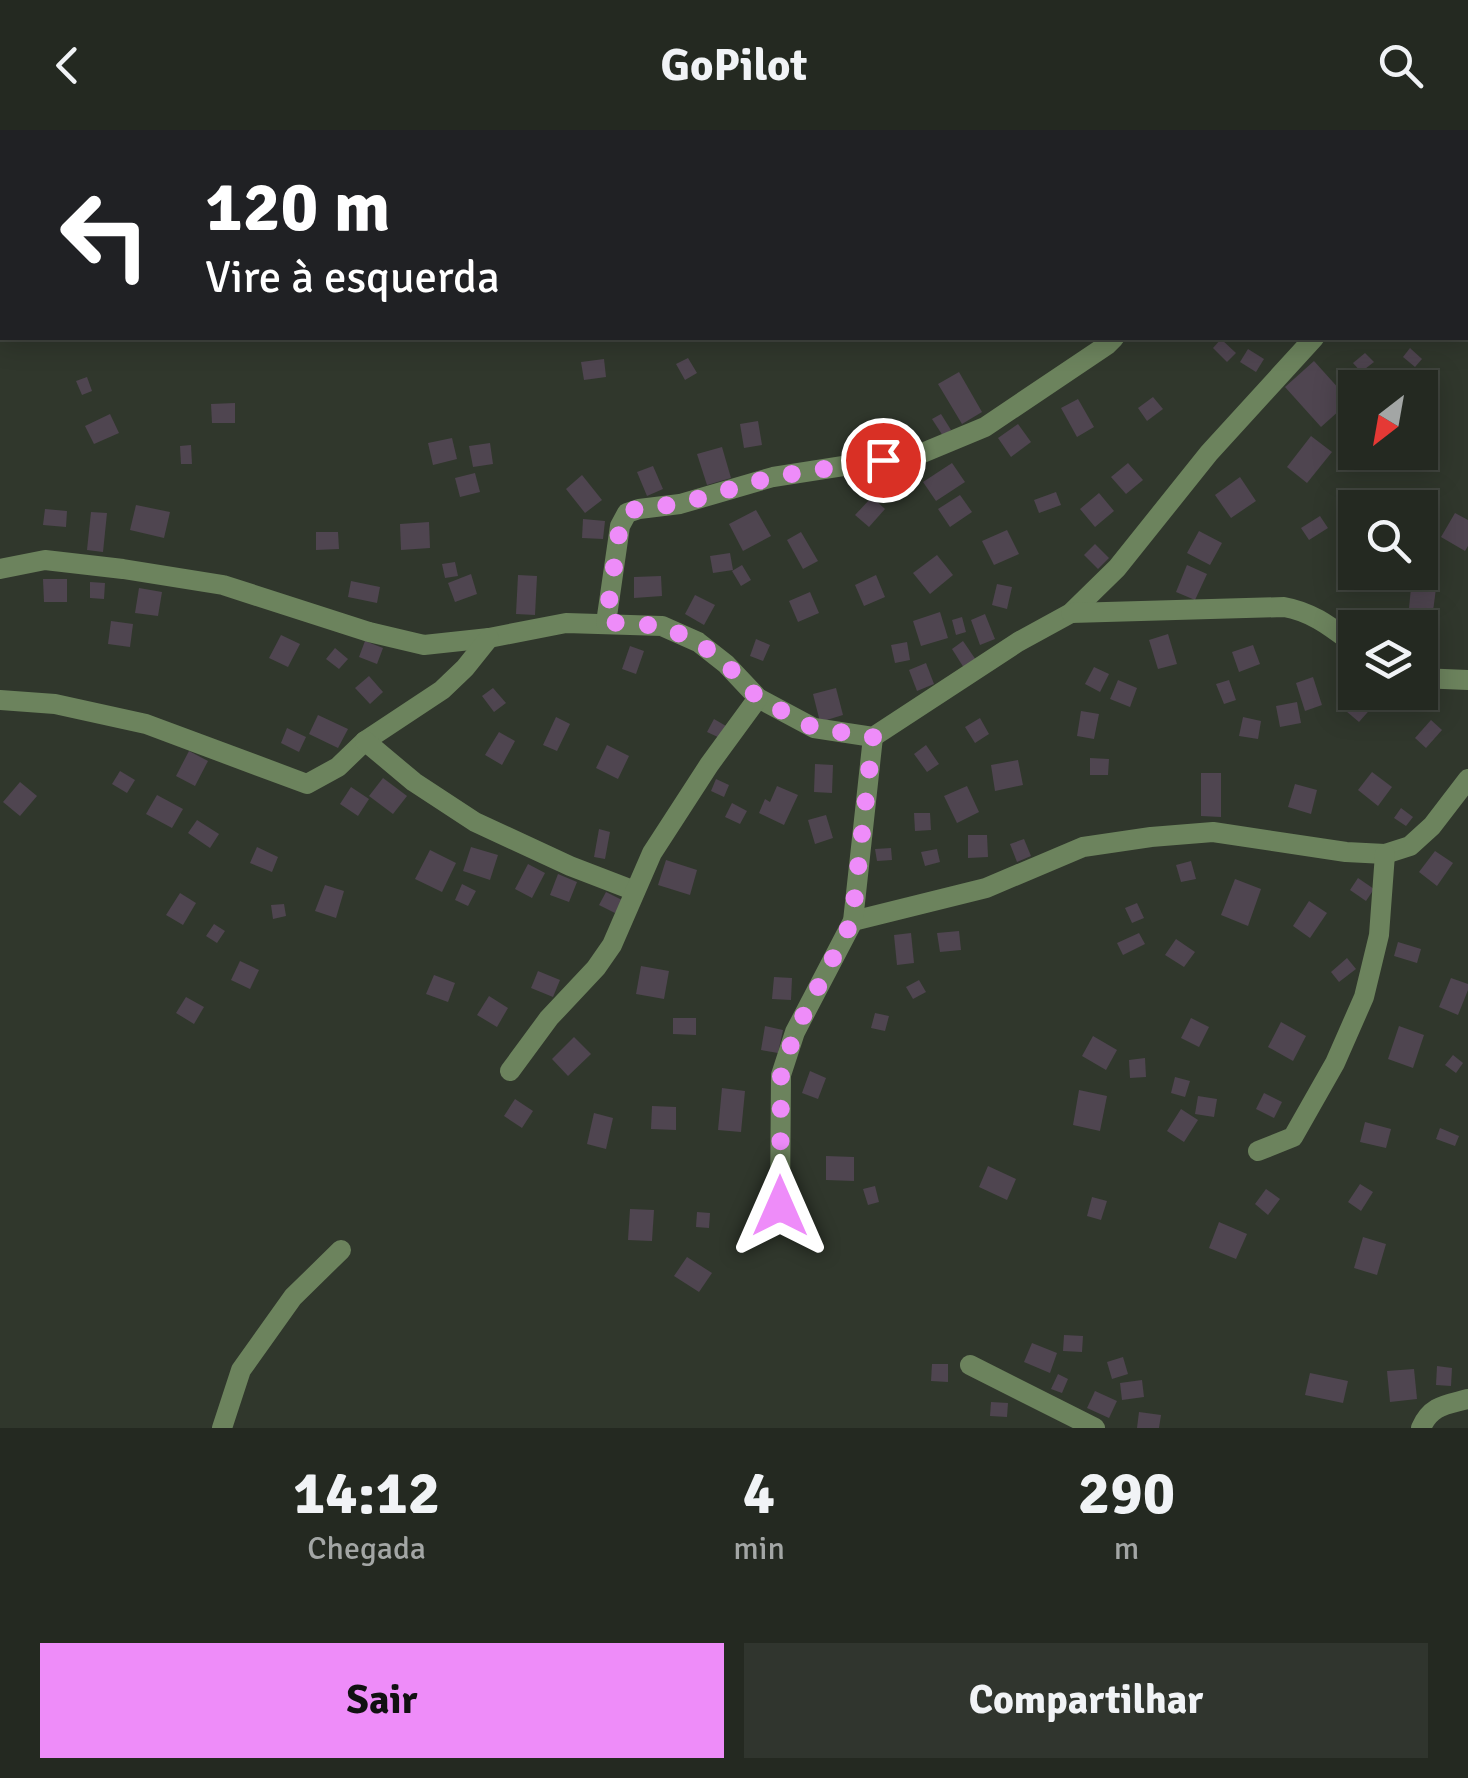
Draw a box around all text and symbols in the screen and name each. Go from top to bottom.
icon: back [40,38,95,93]
text: GoPilot [661,38,807,93]
icon: search [1373,38,1428,93]
text: 120 m [205,164,390,250]
icon: left [40,170,170,300]
text: Vire à esquerda [205,250,500,305]
north arrow [1338,370,1438,470]
map controls [1338,370,1438,710]
pin [841,418,926,503]
icon: arrive [856,433,911,488]
button: search [1338,490,1438,590]
button: layers [1338,610,1438,710]
position arrow [728,1154,832,1258]
text: 14:12 [293,1457,440,1531]
text: 4 [743,1457,775,1531]
text: 290 [1078,1457,1175,1531]
text: Chegada [307,1529,426,1568]
text: min [733,1529,785,1568]
text: m [1114,1529,1139,1568]
button: Sair [40,1643,724,1758]
button: Compartilhar [744,1643,1428,1758]

